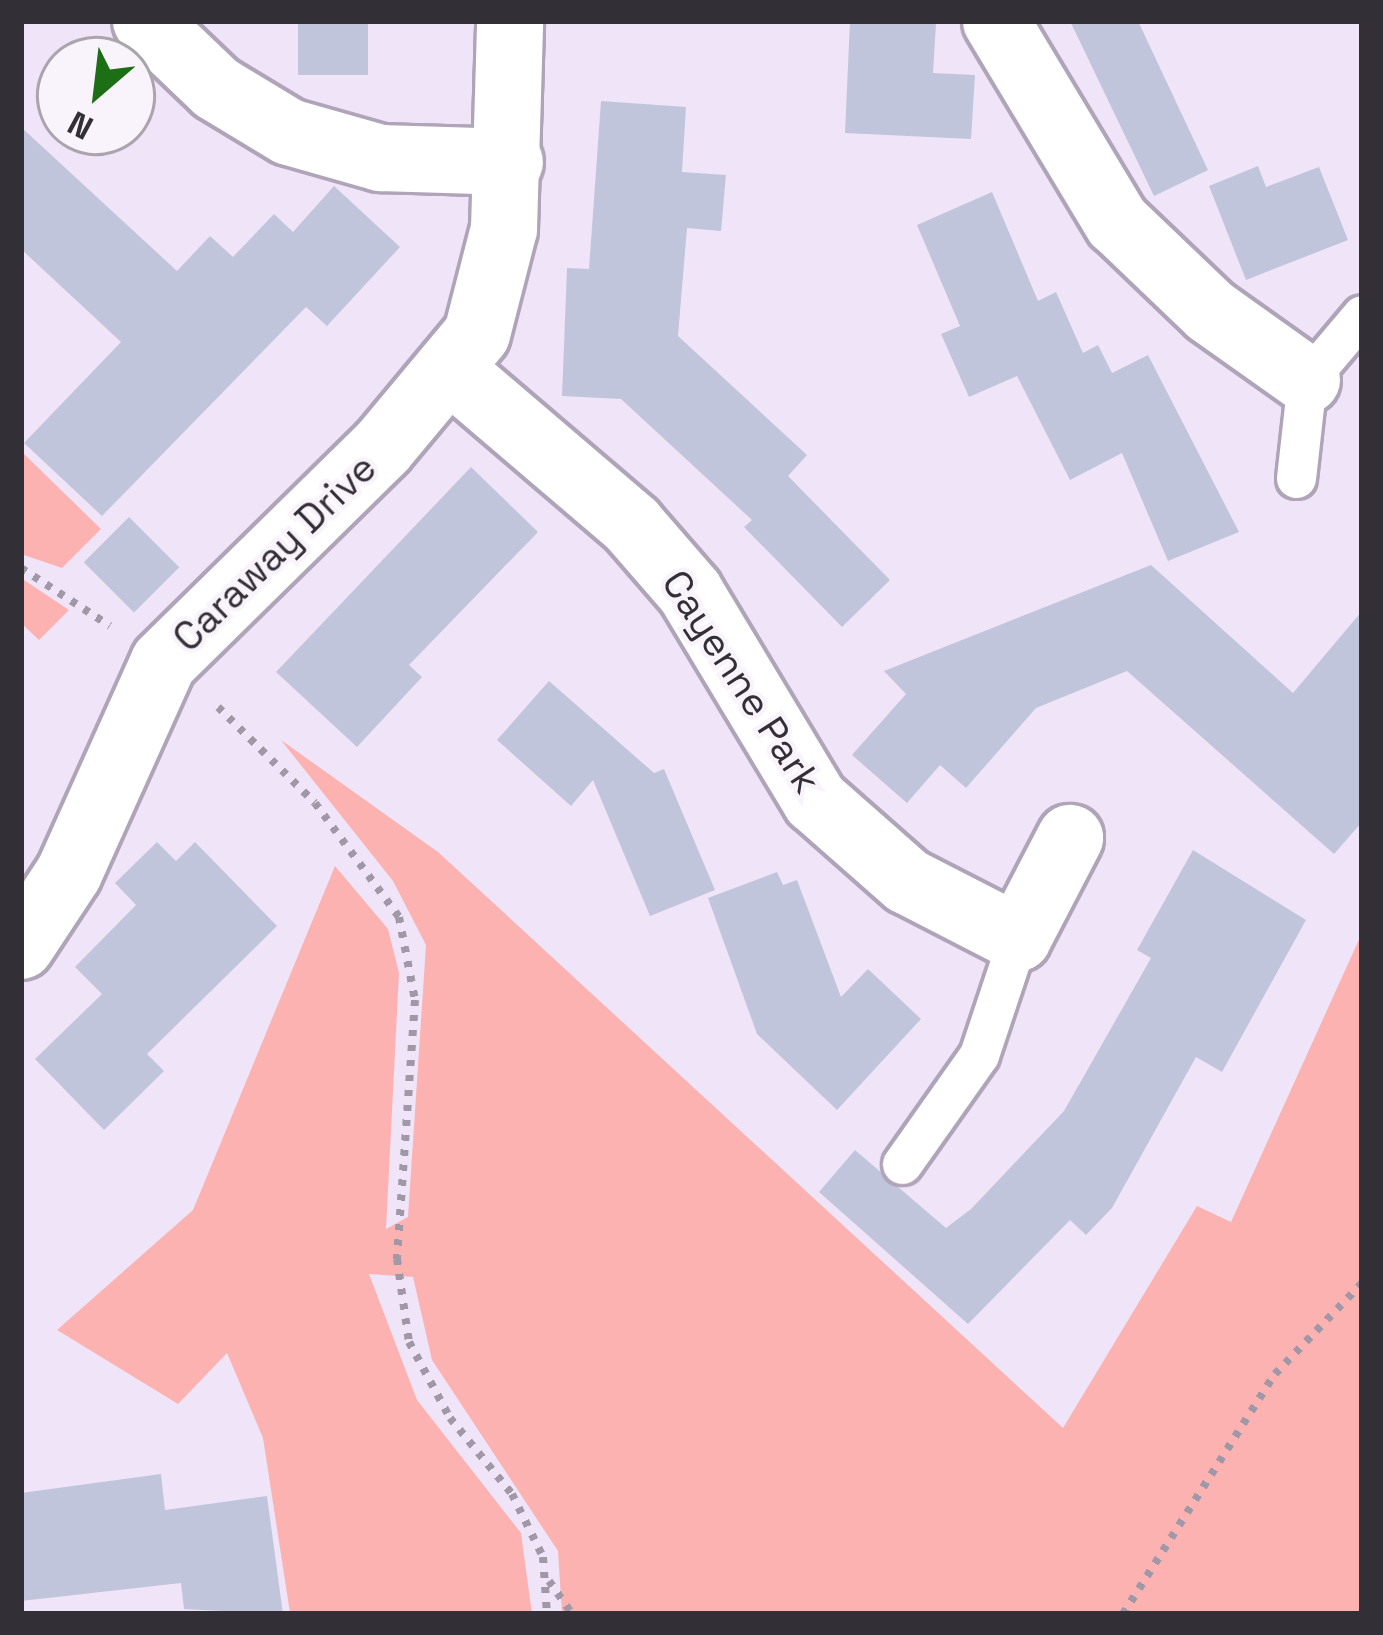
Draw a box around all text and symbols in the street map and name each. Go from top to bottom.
north arrow [36,36,156,156]
text: N [61,101,100,149]
street label: Caraway Drive [164,445,386,661]
street label: Cayenne Park [652,562,830,802]

